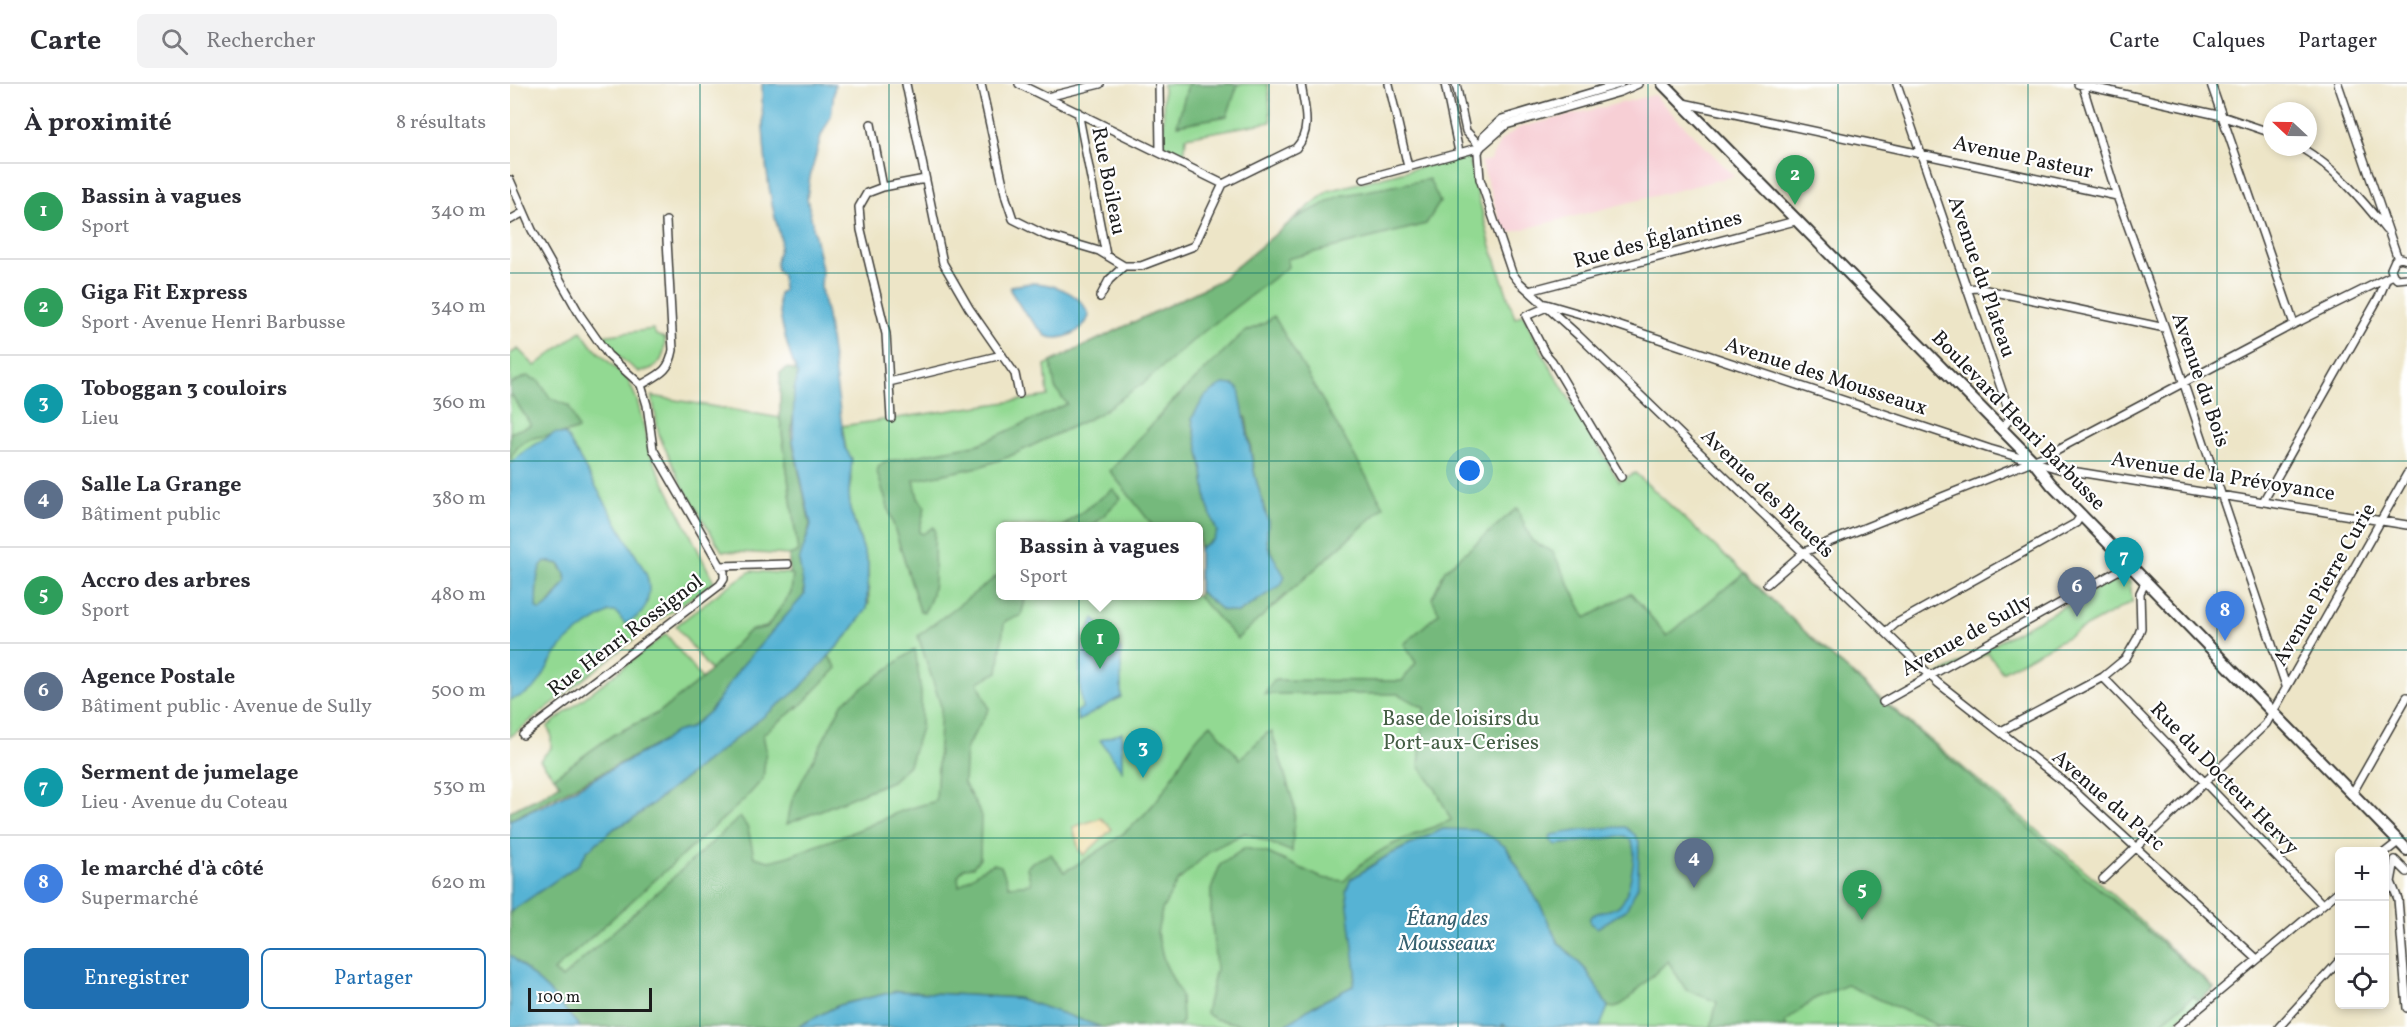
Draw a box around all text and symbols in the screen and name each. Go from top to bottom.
search box [137,14,557,68]
text: Carte [30,22,101,61]
icon: search [158,25,191,58]
text: Rechercher [206,26,315,57]
text: Carte [2109,27,2160,56]
text: Calques [2193,27,2265,56]
text: Partager [2298,27,2377,56]
north arrow [2263,102,2317,156]
text: À proximité [24,105,172,141]
text: 8 résultats [396,109,486,137]
street label: Rue Boileau [1083,124,1133,238]
street label: Avenue Pasteur [1950,129,2096,187]
pin: 2 [1776,156,1814,205]
text: Bassin à vagues [81,182,242,213]
street label: Avenue du Plateau [1940,192,2022,362]
text: 1 [39,197,48,225]
text: 340 m [430,197,486,225]
street label: Rue des Églantines [1571,204,1745,276]
text: Sport [81,213,130,241]
text: Giga Fit Express [81,278,248,309]
text: 2 [38,293,49,321]
text: 340 m [430,293,486,321]
text: Sport · Avenue Henri Barbusse [81,309,345,337]
street label: Avenue du Bois [2163,309,2237,451]
street label: Boulevard Henri Barbusse [1924,325,2112,517]
street label: Avenue des Mousseaux [1721,331,1931,423]
text: Toboggan 3 couloirs [81,374,287,405]
text: 3 [38,389,49,417]
text: 360 m [432,389,486,417]
text: Lieu [81,405,119,433]
street label: Avenue des Bleuets [1694,423,1840,565]
street label: Avenue de la Prévoyance [2109,445,2337,509]
your location [1455,456,1484,485]
text: Salle La Grange [81,470,242,501]
text: 4 [37,485,50,513]
text: 380 m [432,485,486,513]
street label: Avenue Pierre Curie [2267,498,2384,672]
text: Bâtiment public [81,501,221,529]
popup [996,522,1203,600]
text: Bassin à vagues [1019,532,1180,563]
pin: 7 [2104,538,2144,587]
text: Sport [1019,563,1068,591]
text: Accro des arbres [81,566,251,597]
street label: Rue Henri Rossignol [542,568,710,704]
pin: 6 [2058,568,2096,617]
text: 5 [39,581,48,609]
text: 480 m [431,581,486,609]
street label: Avenue de Sully [1896,588,2039,684]
pin: 8 [2206,592,2244,641]
text: Sport [81,597,130,625]
pin: 1 [1080,620,1120,669]
text: Agence Postale [81,662,235,693]
text: 6 [38,677,49,705]
text: 500 m [431,677,486,705]
text: Bâtiment public · Avenue de Sully [81,693,372,721]
street label: Rue du Docteur Hervy [2143,696,2305,863]
park label: Base de loisirs du Port-aux-Cerises [1382,705,1540,758]
pin: 3 [1124,728,1162,778]
street label: Avenue du Parc [2045,744,2171,858]
text: Serment de jumelage [81,758,298,789]
text: 7 [39,773,48,801]
text: 530 m [433,773,486,801]
text: Lieu · Avenue du Coteau [81,789,288,817]
pin: 4 [1674,838,1714,888]
map controls [2335,847,2389,1009]
button: + [2335,847,2389,901]
text: le marché d'à côté [81,854,264,885]
text: 8 [38,869,49,897]
text: 620 m [432,869,486,897]
pin: 5 [1842,870,1882,920]
text: Supermarché [81,885,199,913]
button: − [2335,901,2389,955]
water label: Étang des Mousseaux [1398,904,1495,960]
button: Enregistrer [24,948,249,1009]
button: Partager [261,948,486,1009]
button: locate [2335,955,2389,1009]
scale bar [528,985,652,1012]
text: 100 m [537,987,580,1009]

